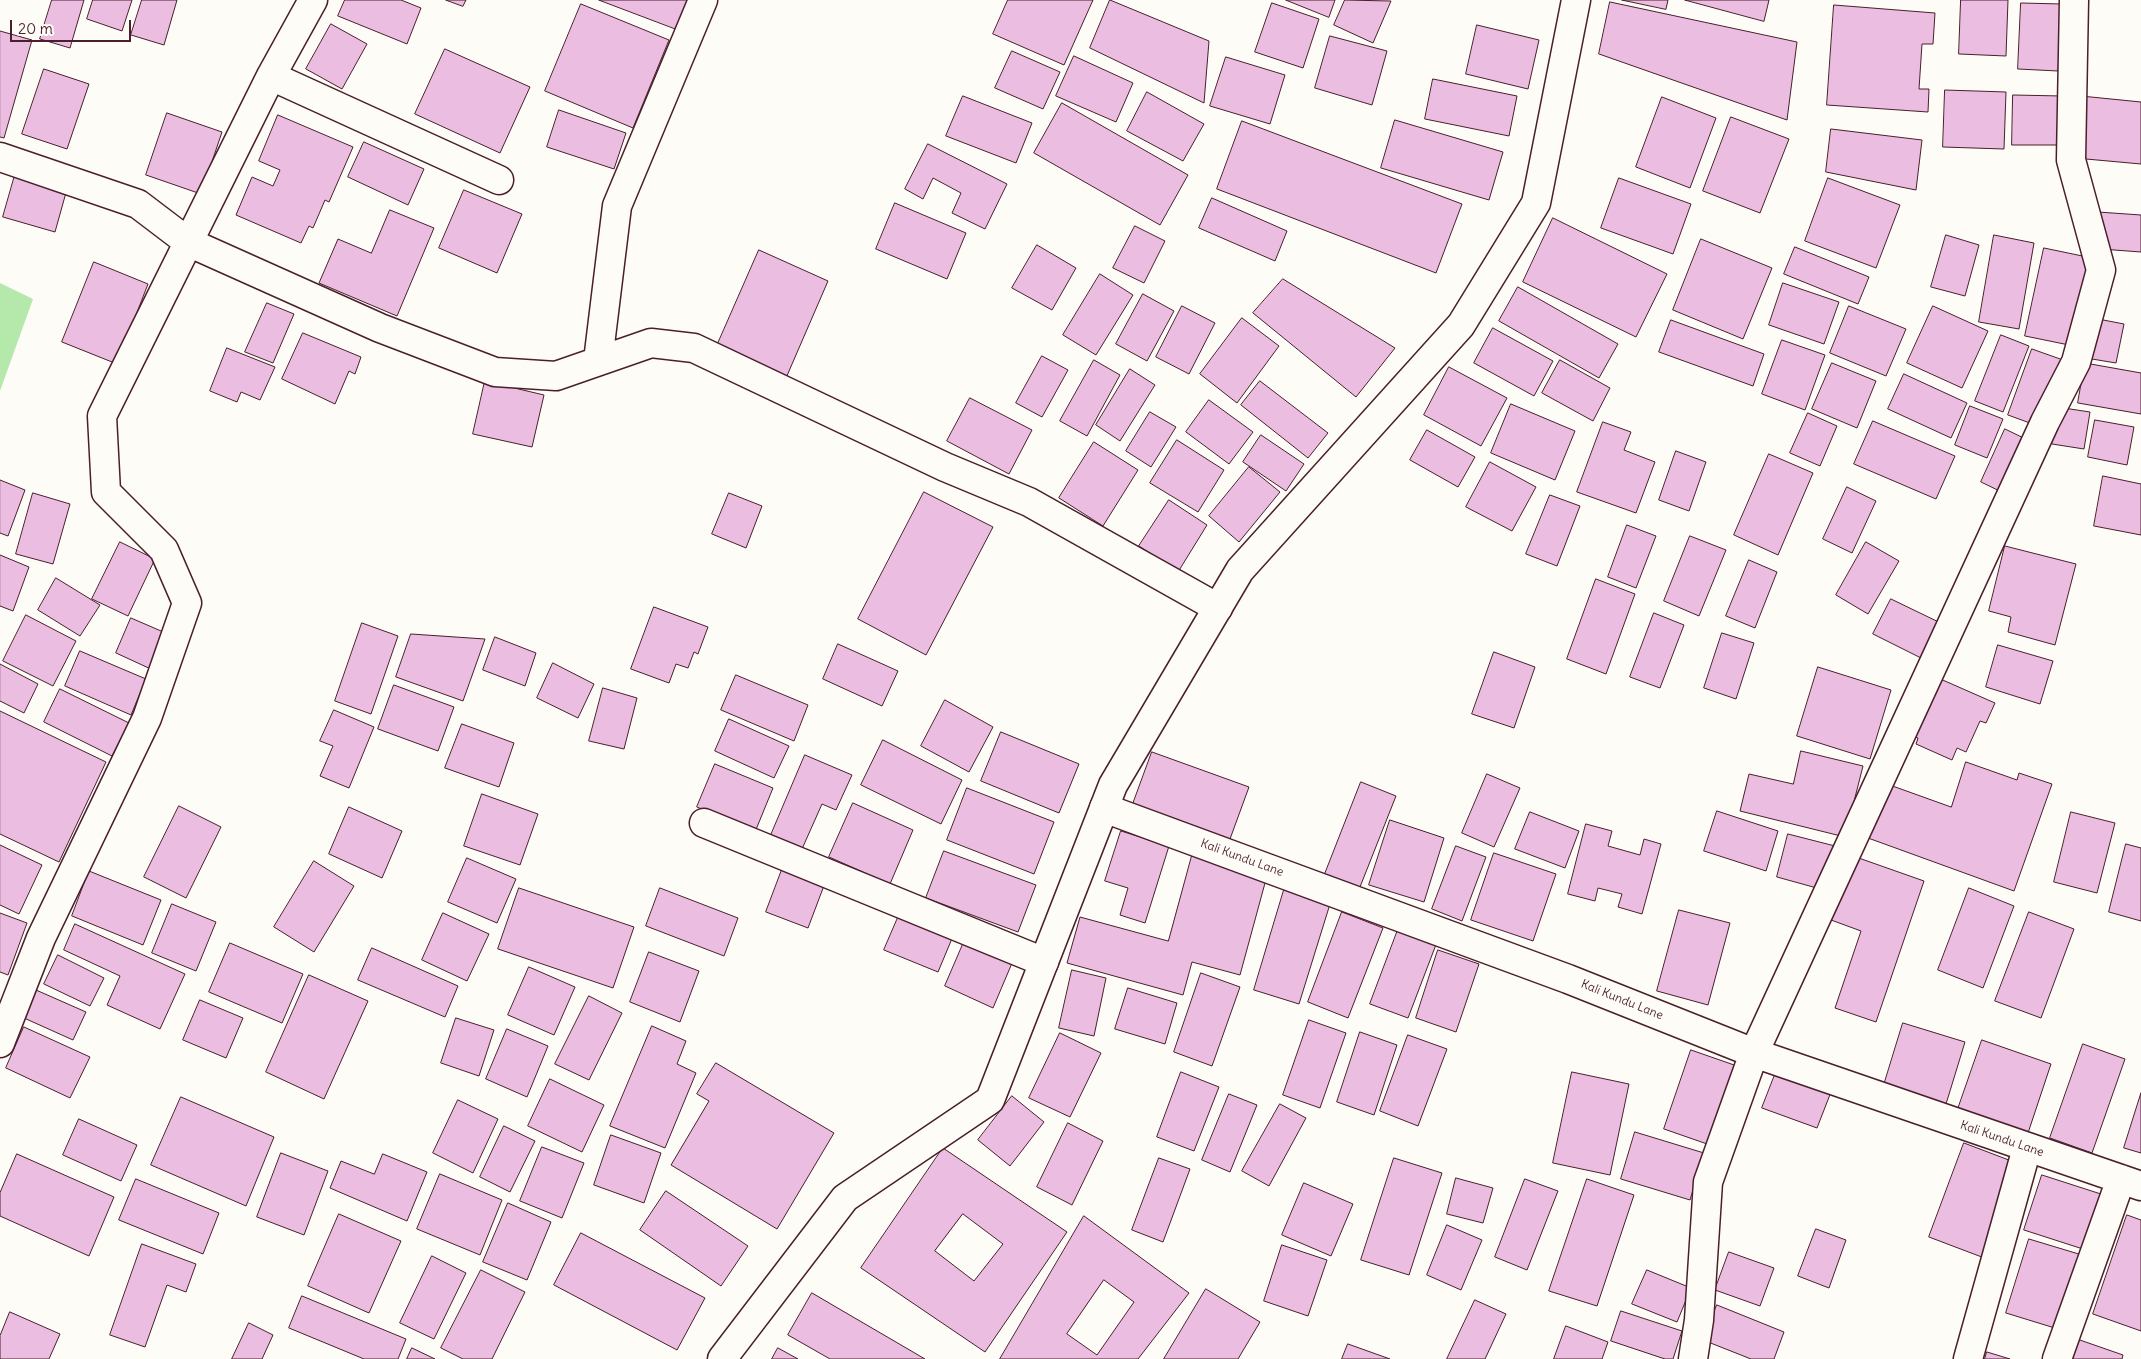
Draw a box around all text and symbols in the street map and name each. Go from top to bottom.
scale bar [12,10,134,42]
text: 20 m [18,19,53,38]
street label: Kali Kundu Lane [1199,836,1285,880]
street label: Kali Kundu Lane [1579,977,1665,1023]
street label: Kali Kundu Lane [1958,1118,2046,1160]

